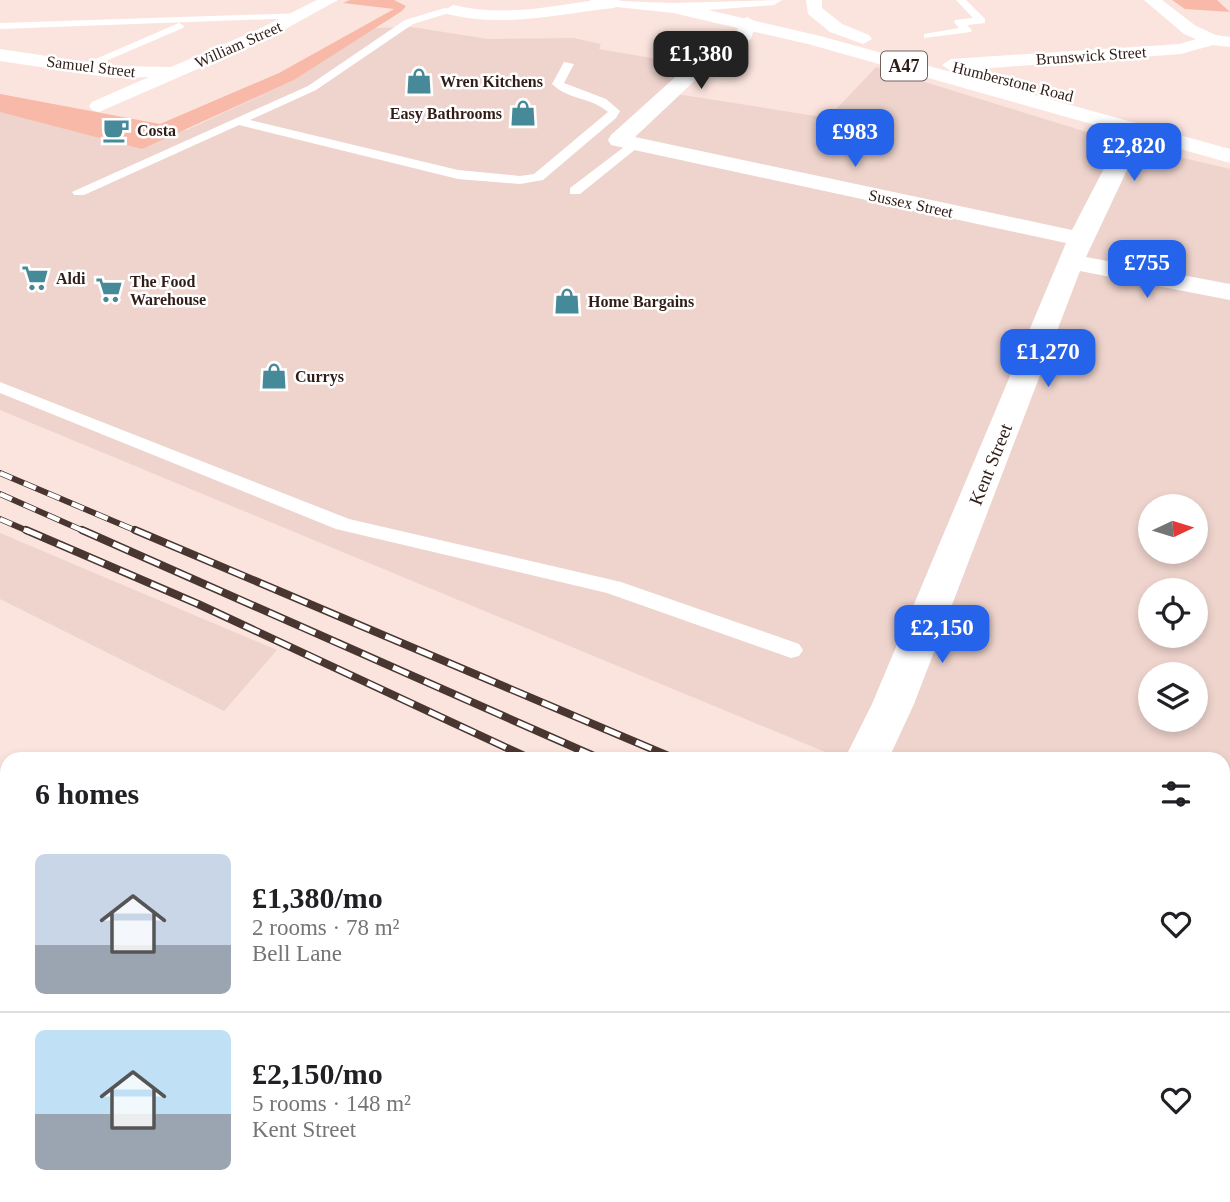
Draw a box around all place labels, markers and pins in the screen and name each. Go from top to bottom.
pin: £1,380 [644,32,758,91]
shop icon: Wren Kitchens [404,66,434,96]
place label: Wren Kitchens [440,73,543,90]
shop icon: Easy Bathrooms [508,98,538,128]
place label: Easy Bathrooms [390,105,502,123]
pin: £983 [814,110,896,169]
cafe icon: Costa [101,115,131,145]
place label: Costa [137,122,176,139]
pin: £2,820 [1077,124,1191,183]
pin: £755 [1106,240,1188,300]
supermarket icon: Aldi [20,263,50,293]
place label: Aldi [56,270,86,287]
place label: The Food Warehouse [130,273,206,308]
supermarket icon: The Food Warehouse [94,275,124,305]
shop icon: Home Bargains [552,286,582,316]
place label: Home Bargains [588,293,694,311]
pin: £1,270 [991,330,1105,389]
shop icon: Currys [259,361,289,391]
place label: Currys [295,368,344,386]
pin: £2,150 [885,606,999,665]

